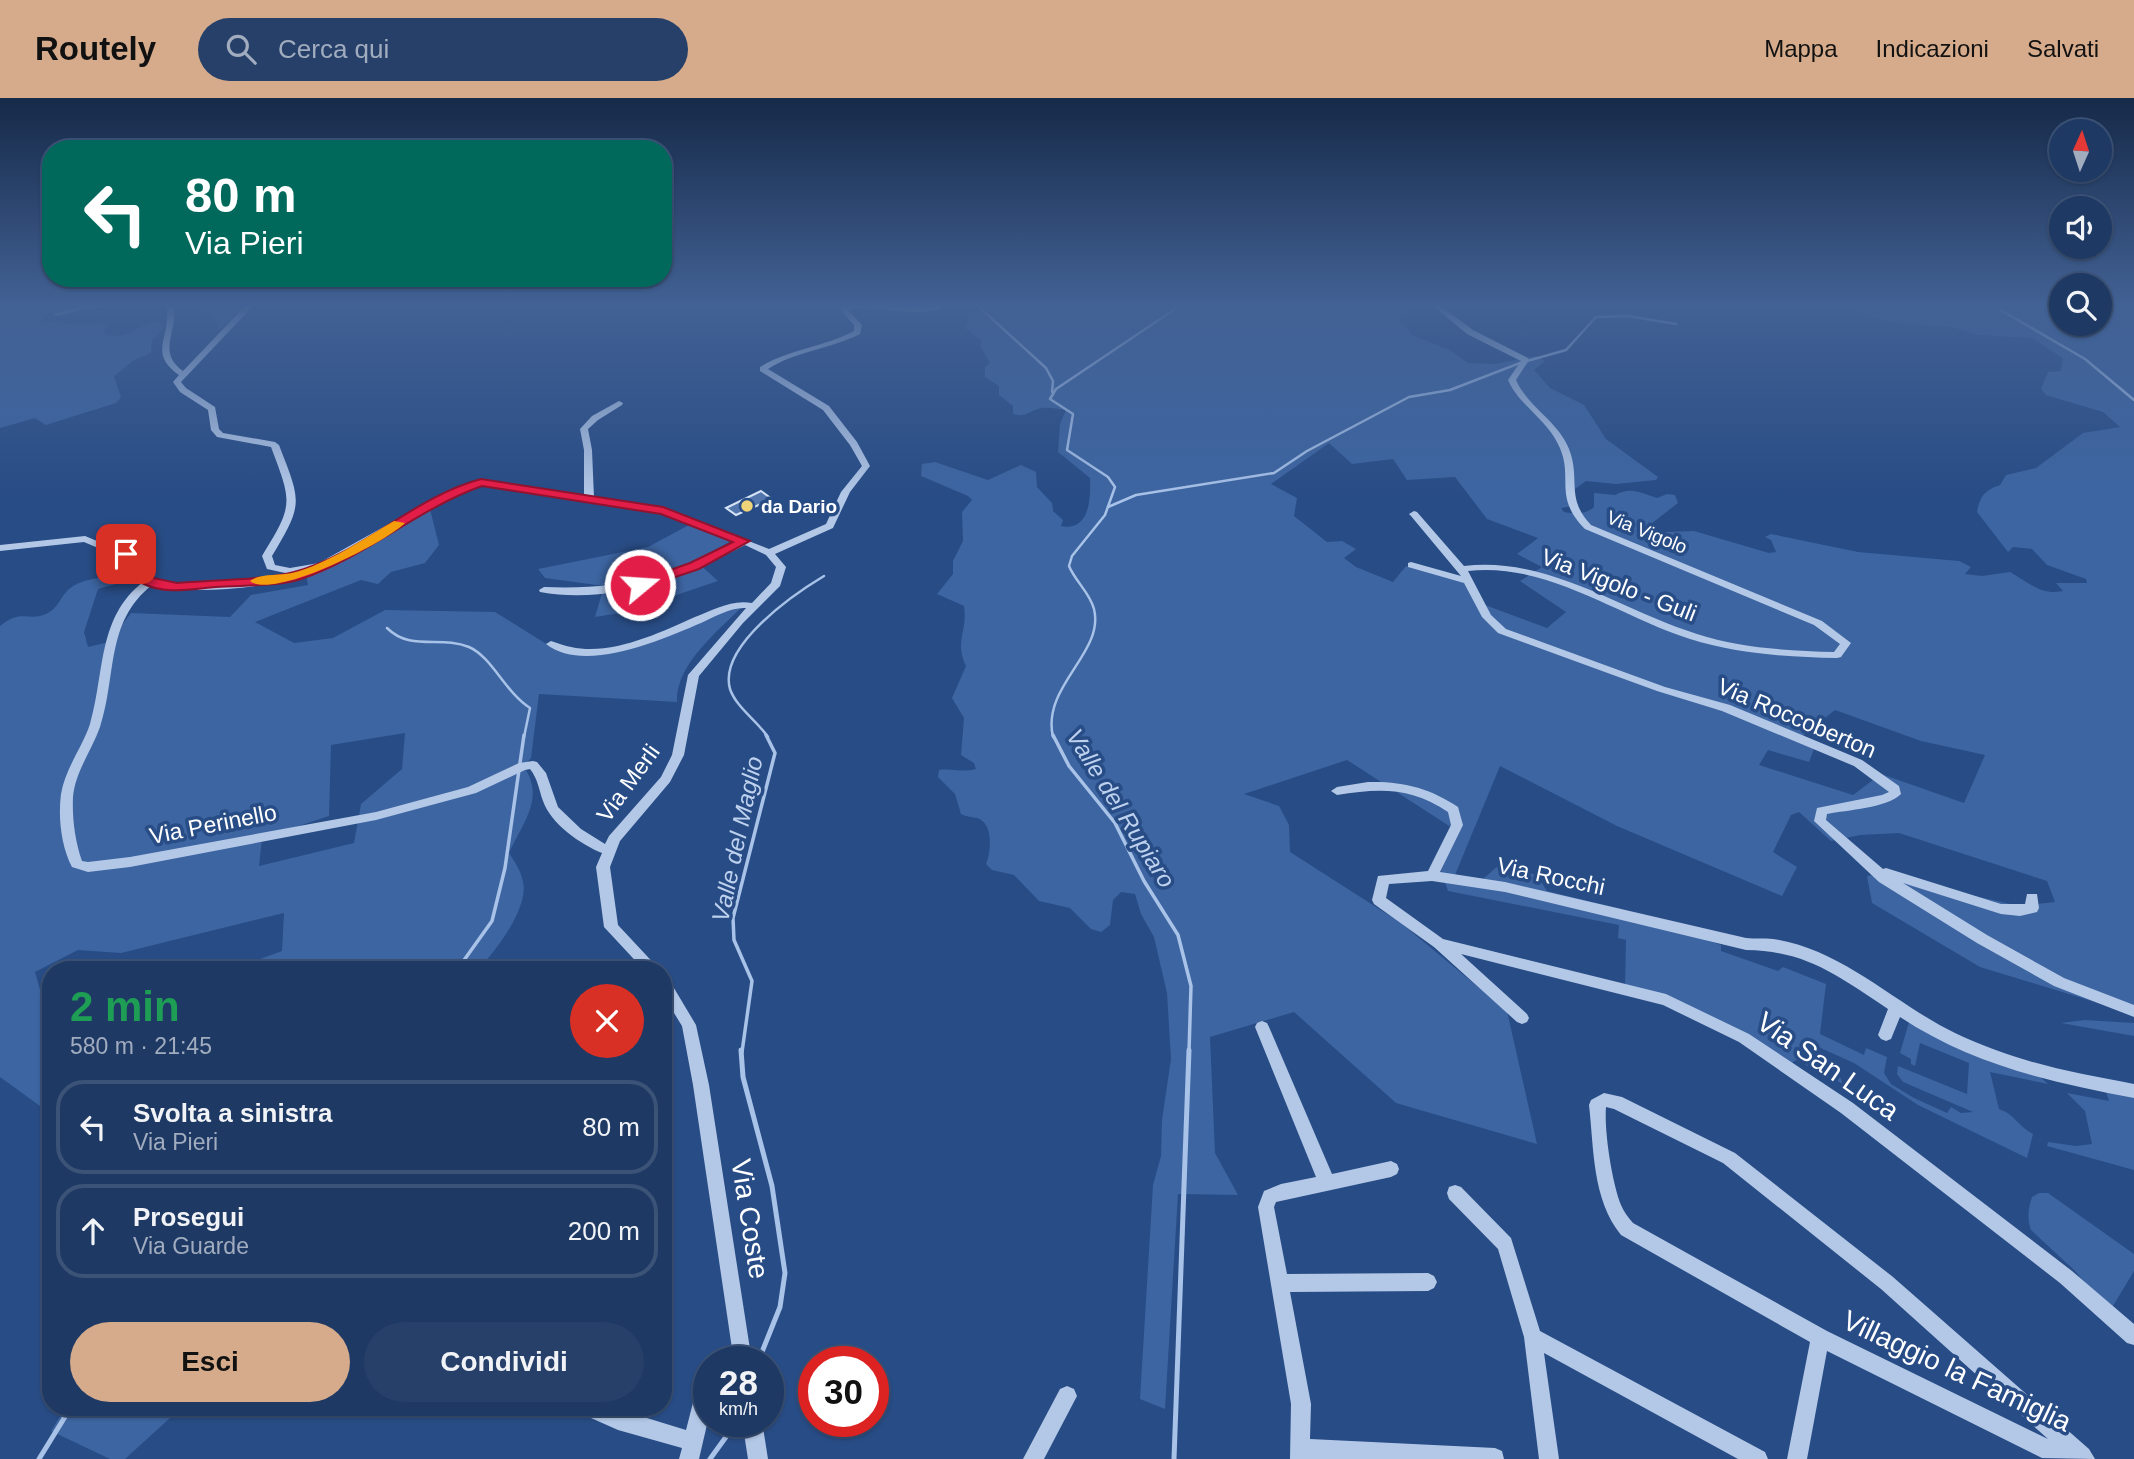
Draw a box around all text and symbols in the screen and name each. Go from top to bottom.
search box [198,18,688,81]
text: Routely [35,30,156,67]
icon: search [222,30,260,68]
text: Cerca qui [278,34,389,64]
text: Mappa [1764,35,1838,62]
text: Indicazioni [1876,35,1989,62]
text: Salvati [2027,35,2099,62]
north arrow [2049,119,2112,182]
map controls [2049,119,2112,336]
icon: left [70,168,161,259]
text: 80 m [185,168,297,222]
button: sound [2049,196,2112,259]
text: Via Pieri [185,225,304,261]
button: search [2049,273,2112,336]
place label: da Dario [761,496,837,517]
marker: da Dario [739,498,755,514]
street label: Via Vigolo [1604,506,1690,558]
pin [96,524,156,584]
icon: arrive [107,535,145,573]
street label: Via Vigolo - Guli [1538,543,1700,627]
position arrow [603,548,677,622]
street label: Via Roccoberton [1714,673,1880,763]
water label: Valle del Rupiaro [1061,724,1181,892]
street label: Via Merli [591,739,665,827]
water label: Valle del Maglio [706,754,768,924]
street label: Via Perinello [147,799,279,849]
street label: Via Rocchi [1495,852,1607,900]
text: 2 min [70,983,180,1030]
button: close [570,984,644,1058]
street label: Via San Luca [1751,1006,1905,1127]
text: 580 m · 21:45 [70,1033,212,1059]
text: Svolta a sinistra [133,1098,332,1128]
icon: left [74,1108,112,1146]
text: 80 m [582,1112,640,1142]
text: Via Pieri [133,1129,218,1155]
street label: Via Coste [725,1157,775,1281]
text: Prosegui [133,1202,244,1232]
icon: ahead [74,1212,112,1250]
text: 200 m [568,1216,640,1246]
text: Via Guarde [133,1233,249,1259]
street label: Villaggio la Famiglia [1838,1304,2077,1438]
button: Esci [70,1322,350,1402]
button: Condividi [364,1322,644,1402]
speed limit sign: 30 [798,1346,889,1437]
text: 28 [719,1363,758,1402]
text: km/h [719,1399,758,1419]

